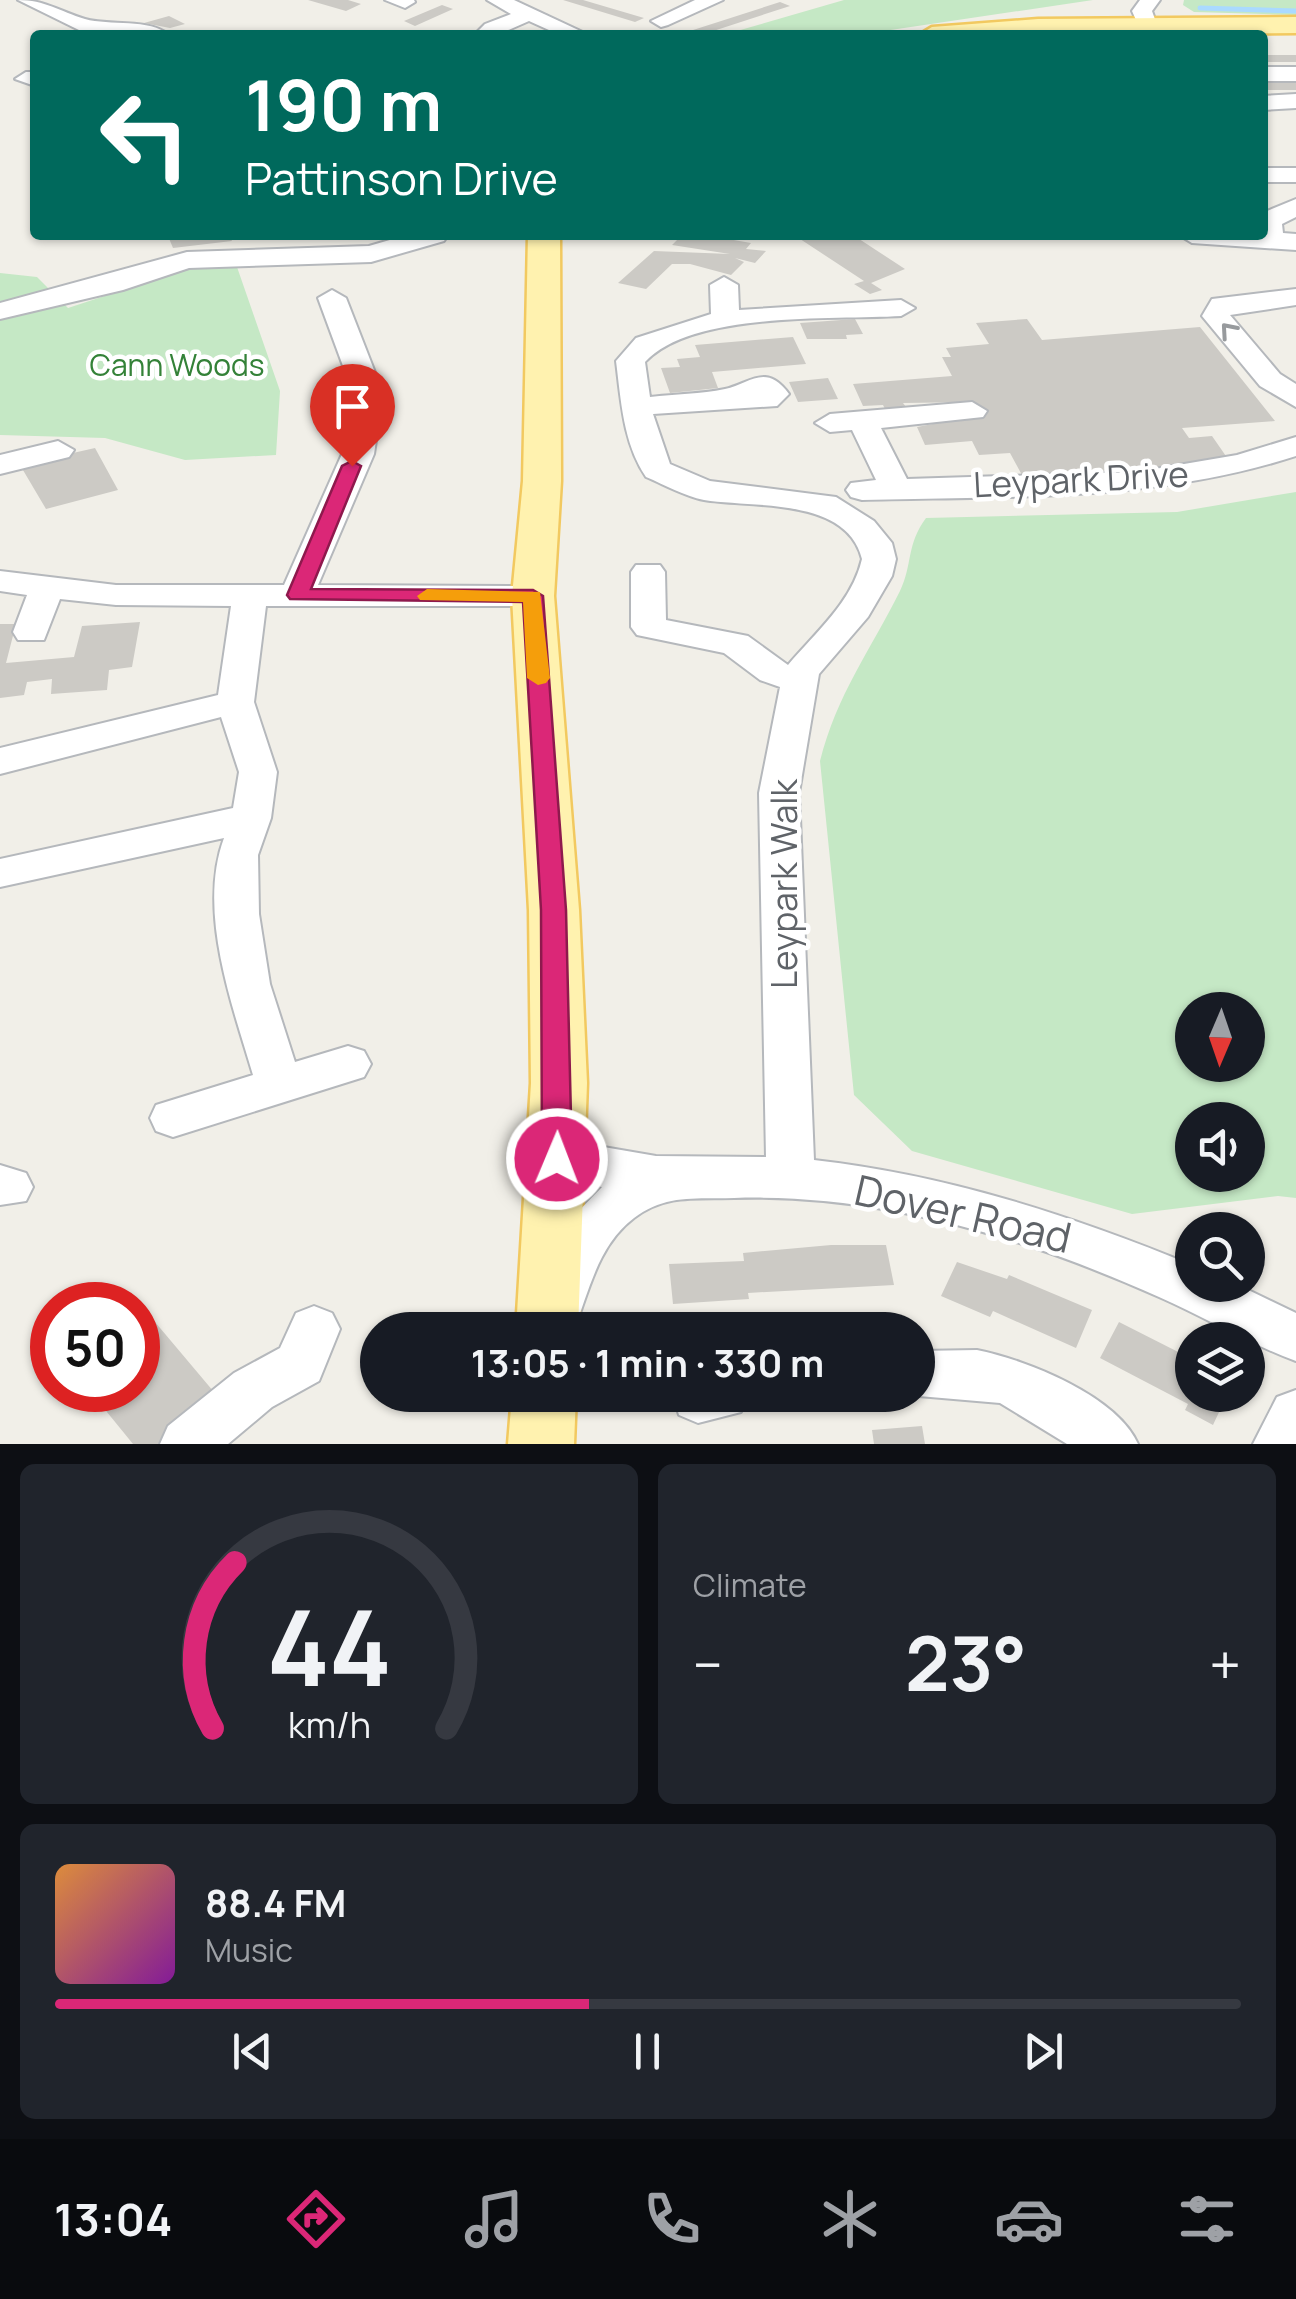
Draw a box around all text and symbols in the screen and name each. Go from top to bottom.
text: 190 m [245,56,442,152]
icon: left [80,70,210,200]
text: Pattinson Drive [245,147,558,209]
one-way arrow [1222,323,1240,341]
park label: Cann Woods [89,344,265,385]
pin [310,364,395,467]
icon: arrive [325,379,380,434]
street label: Leypark Drive [972,449,1190,509]
street label: Leypark Walk [760,778,808,989]
north arrow [1175,992,1265,1082]
map controls [1175,992,1265,1412]
button: sound [1175,1102,1265,1192]
position arrow [505,1107,609,1211]
street label: Dover Road [849,1160,1077,1266]
button: search [1175,1212,1265,1302]
speed limit sign: 50 [30,1282,160,1412]
button: layers [1175,1322,1265,1412]
text: 13:05 · 1 min · 330 m [471,1336,824,1388]
text: Climate [693,1563,807,1607]
text: 44 [266,1575,392,1717]
text: 23° [905,1611,1027,1714]
text: − [693,1626,723,1702]
text: + [1209,1626,1241,1702]
text: km/h [287,1700,371,1749]
text: 88.4 FM [205,1876,346,1928]
text: Music [205,1928,293,1972]
icon: previous [225,2024,280,2079]
icon: pause [620,2024,675,2079]
icon: next [1016,2024,1071,2079]
icon: directions [281,2184,351,2254]
icon: music [459,2184,529,2254]
icon: phone [637,2184,707,2254]
icon: climate [815,2184,885,2254]
icon: car [994,2184,1064,2254]
icon: filters [1172,2184,1242,2254]
text: 13:04 [54,2188,172,2250]

